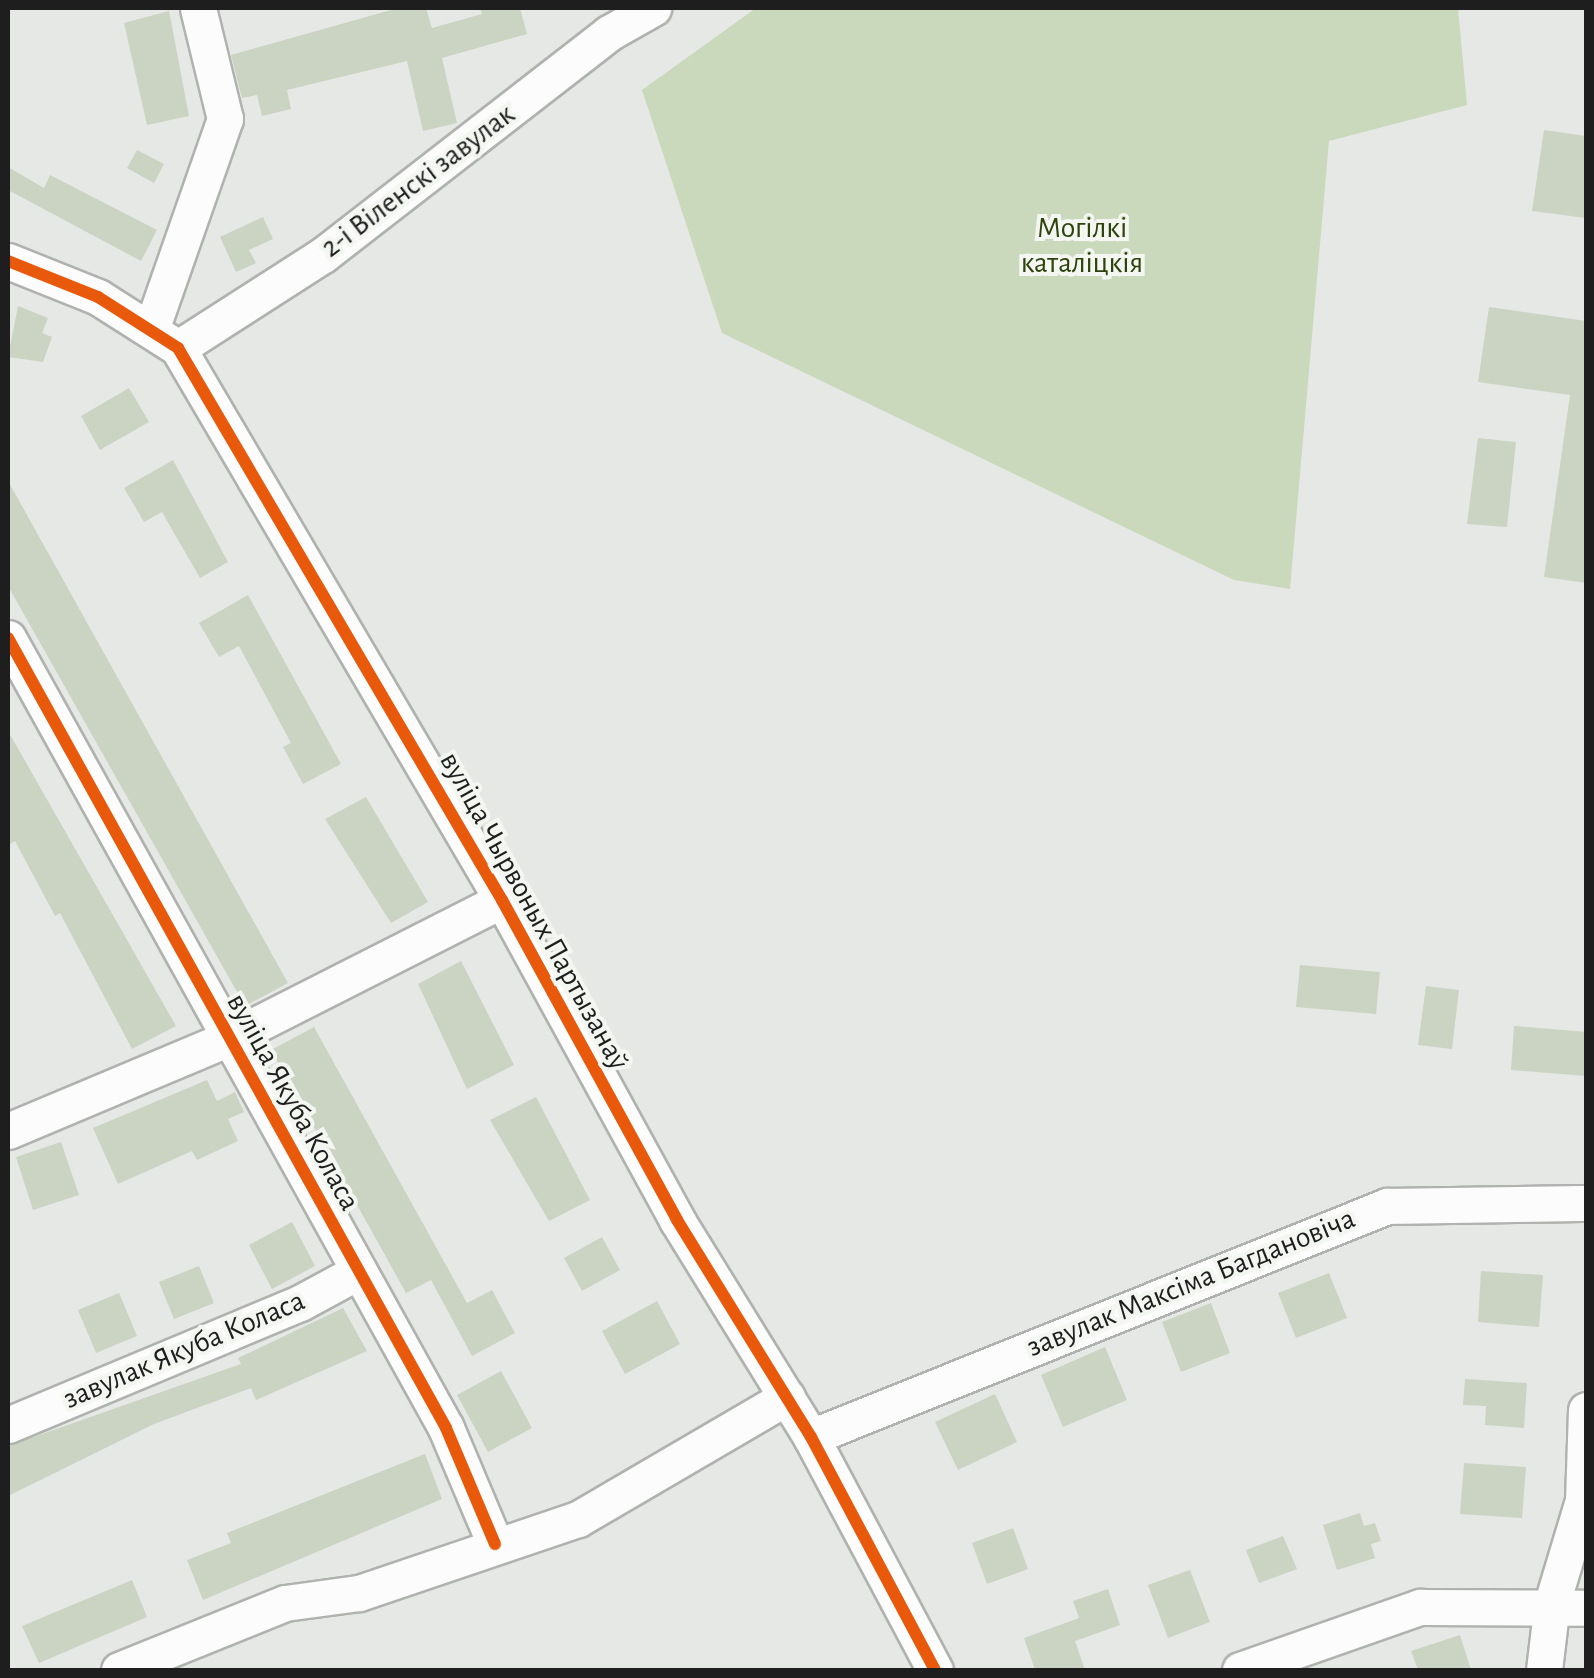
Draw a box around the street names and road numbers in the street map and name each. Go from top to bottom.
street label: 2-і Віленскі завулак [314,96,522,266]
street label: вуліца Чырвоных Партызанаў [432,746,636,1076]
street label: вуліца Якуба Коласа [218,987,368,1217]
street label: завулак Максіма Багдановіча [1021,1201,1361,1365]
street label: завулак Якуба Коласа [58,1283,310,1417]

